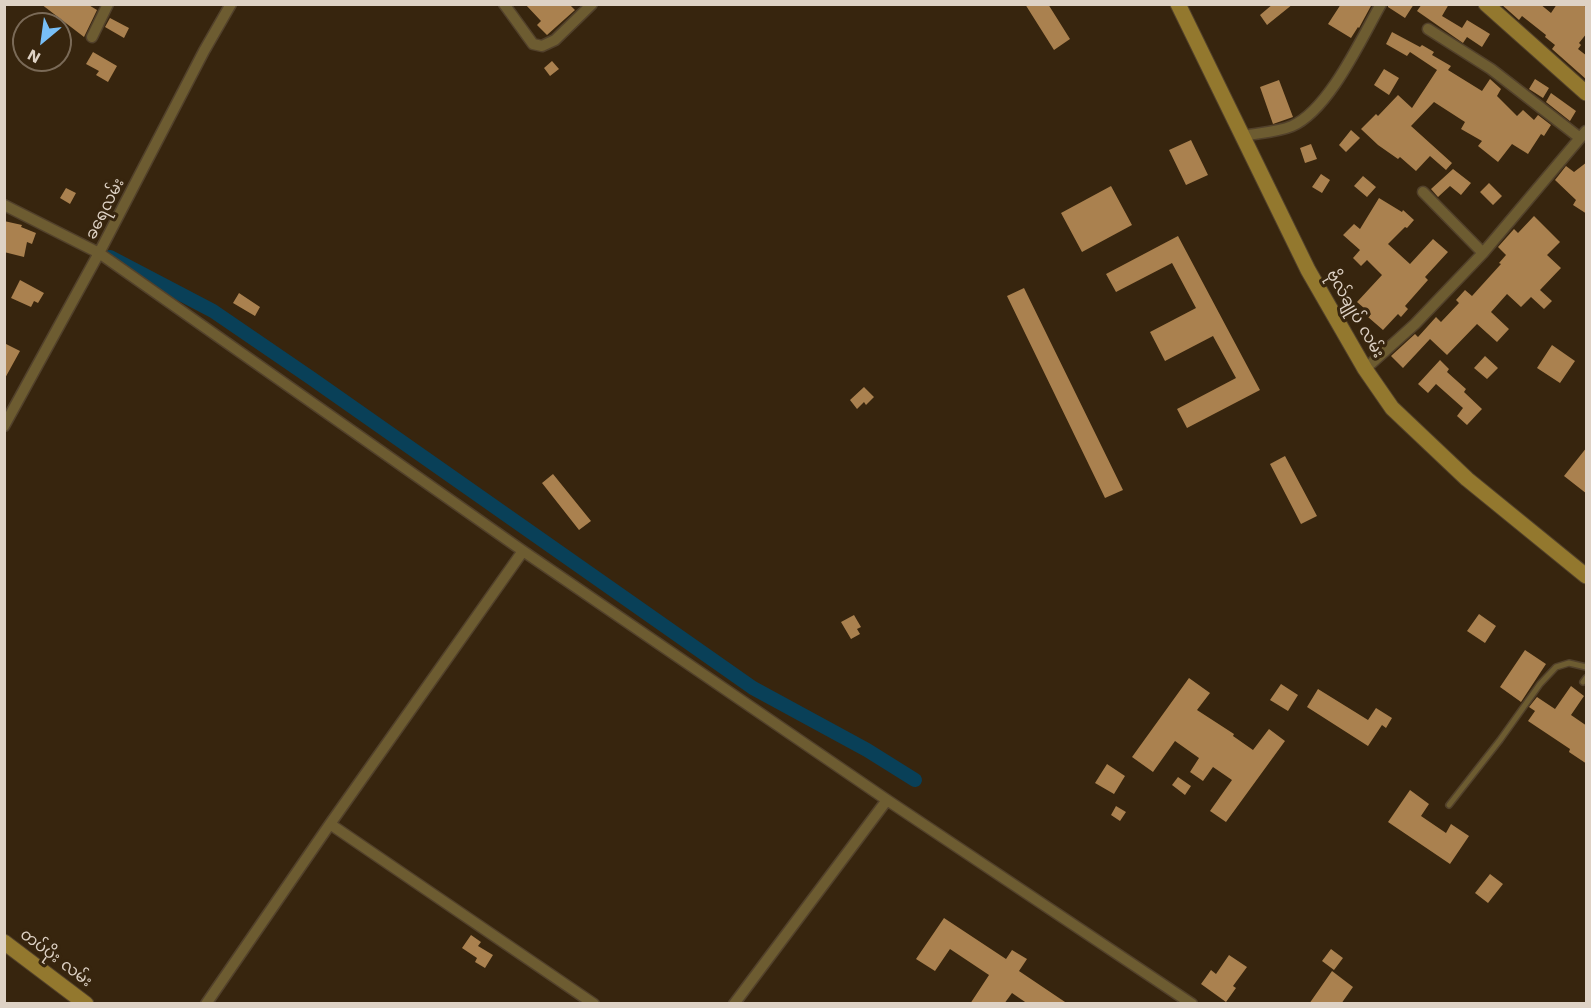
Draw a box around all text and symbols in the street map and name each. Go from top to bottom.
north arrow [12,12,72,72]
text: N [24,45,44,68]
street label: ခရေလမ်း [81,175,129,243]
street label: ဗိုလ်ချုပ် လမ်း [1322,267,1388,361]
street label: တပ်ပိုး လမ်း [16,925,96,991]

